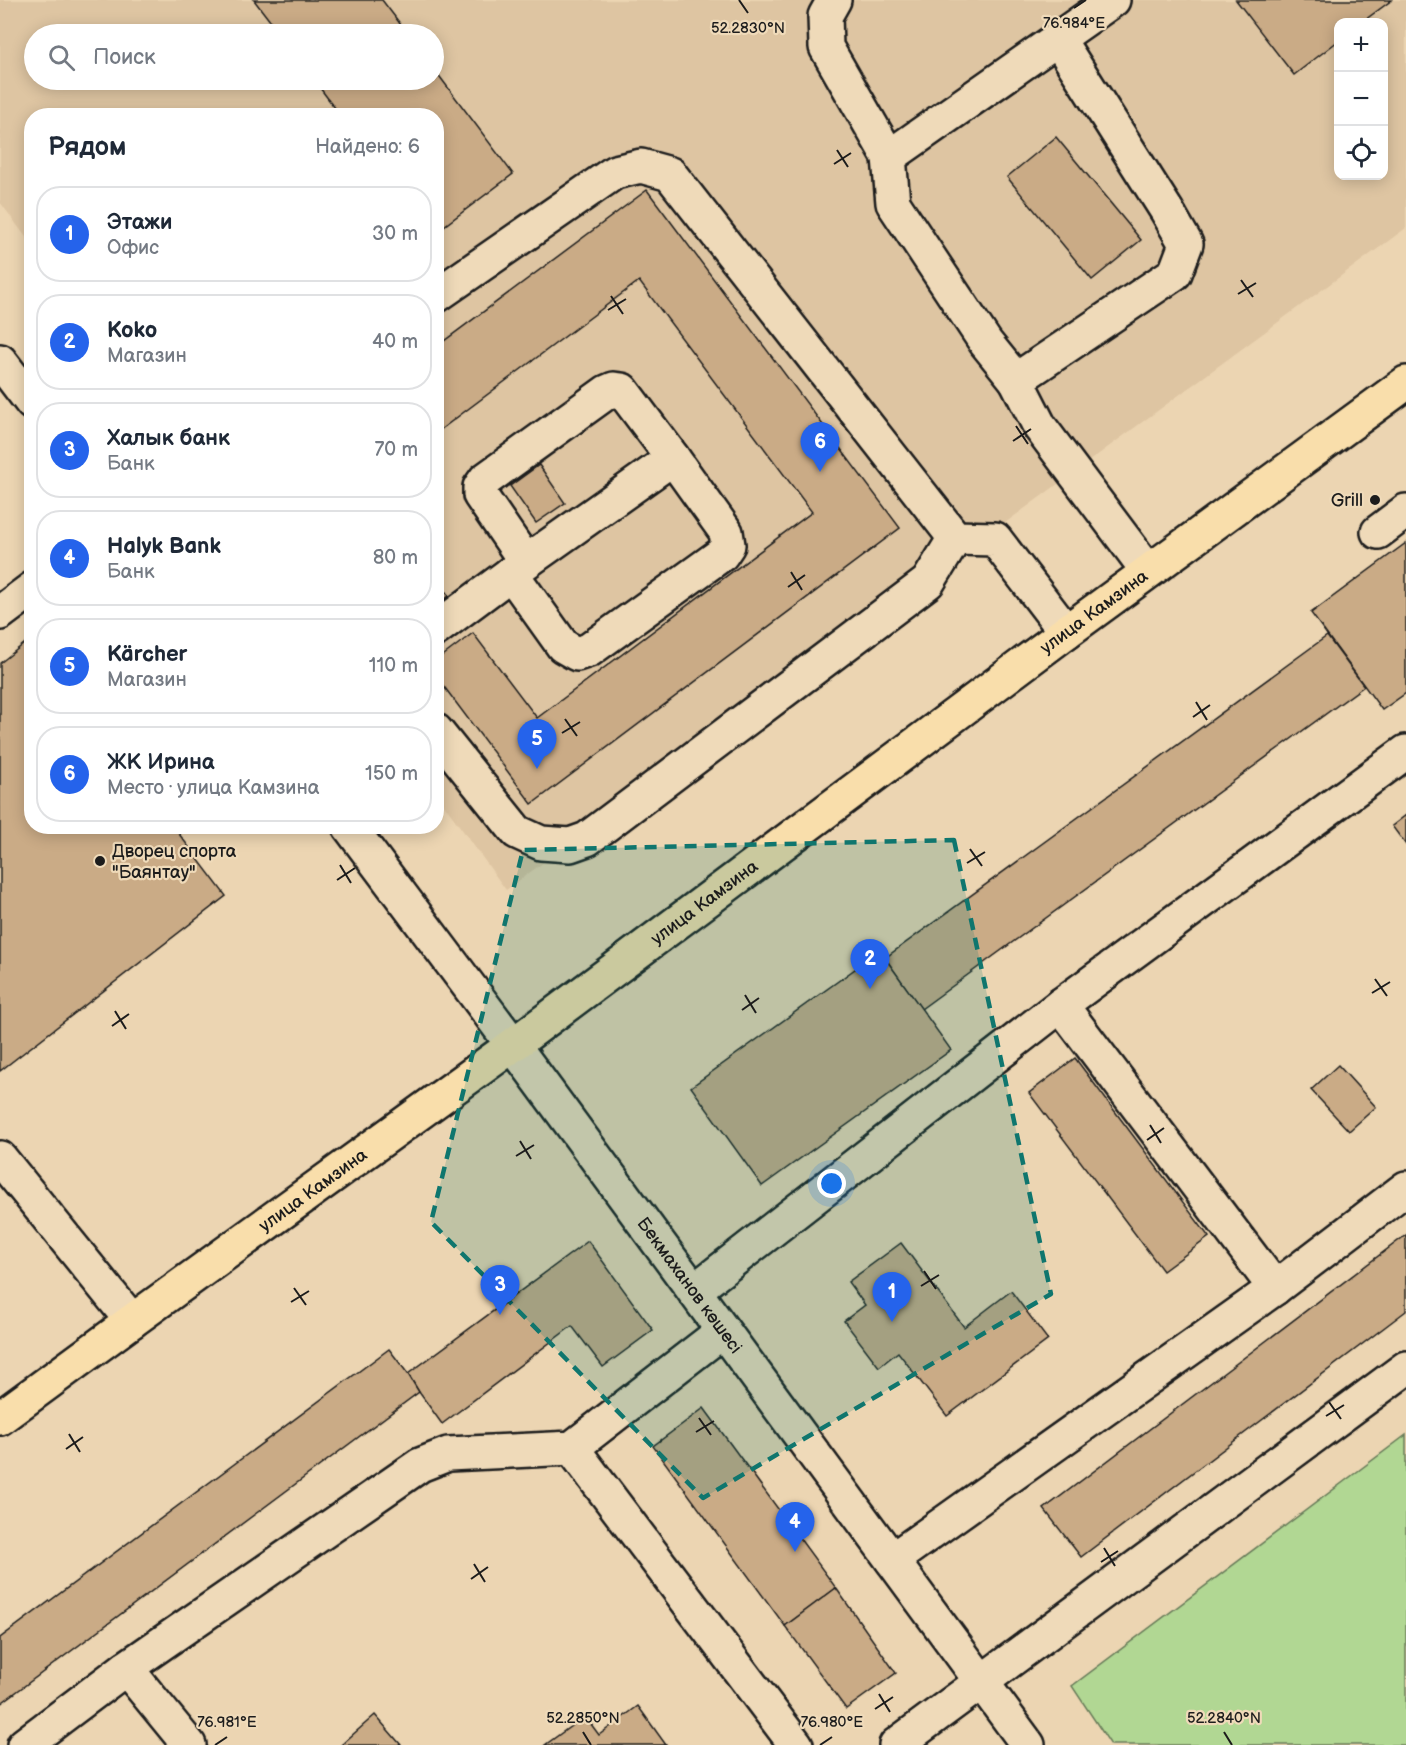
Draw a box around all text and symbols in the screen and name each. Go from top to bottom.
text: 76.984°E [1043,14,1105,33]
map controls [1334,18,1388,180]
button: + [1334,18,1388,72]
text: 52.2830°N [711,19,785,38]
search box [24,24,444,90]
icon: search [45,41,78,74]
text: Поиск [93,44,156,71]
button: − [1334,72,1388,126]
button: locate [1334,126,1388,180]
text: Рядом [48,132,126,163]
text: Найдено: 6 [315,135,420,159]
text: Этажи [107,209,172,236]
text: 1 [65,222,74,246]
text: 30 m [372,222,418,246]
text: Офис [107,236,159,260]
text: Koko [107,317,157,344]
text: 2 [64,330,75,354]
text: 40 m [372,330,418,354]
text: Магазин [107,344,187,368]
pin: 6 [800,422,840,472]
text: Халык банк [107,425,230,452]
text: 3 [64,438,75,462]
text: 70 m [374,438,418,462]
text: Банк [107,452,155,476]
place label: Grill [1331,490,1363,511]
marker: Grill [1368,493,1382,507]
text: Halyk Bank [107,533,221,560]
text: 4 [64,546,75,570]
text: 80 m [373,546,418,570]
text: Банк [107,560,155,584]
street label: улица Камзина [1036,565,1152,658]
text: Kärcher [107,641,187,668]
text: 5 [64,654,75,678]
text: 110 m [369,654,418,678]
text: Магазин [107,668,187,692]
pin: 5 [518,720,556,769]
text: ЖК Ирина [107,749,215,776]
text: 6 [63,762,76,786]
text: 150 m [365,762,418,786]
text: Место · улица Камзина [107,776,320,800]
place label: Дворец спорта "Баянтау" [112,841,237,883]
marker: Дворец спорта "Баянтау" [93,854,107,868]
street label: улица Камзина [647,855,762,949]
pin: 2 [850,940,890,989]
street label: улица Камзина [255,1144,371,1236]
your location [817,1169,846,1198]
street label: Бекмаханов көшесі [633,1213,747,1357]
pin: 3 [480,1266,520,1315]
pin: 1 [872,1272,912,1322]
pin: 4 [776,1502,814,1552]
text: 52.2850°N [546,1709,620,1728]
text: 52.2840°N [1187,1709,1261,1728]
text: 76.981°E [197,1713,257,1732]
text: 76.980°E [801,1713,863,1732]

